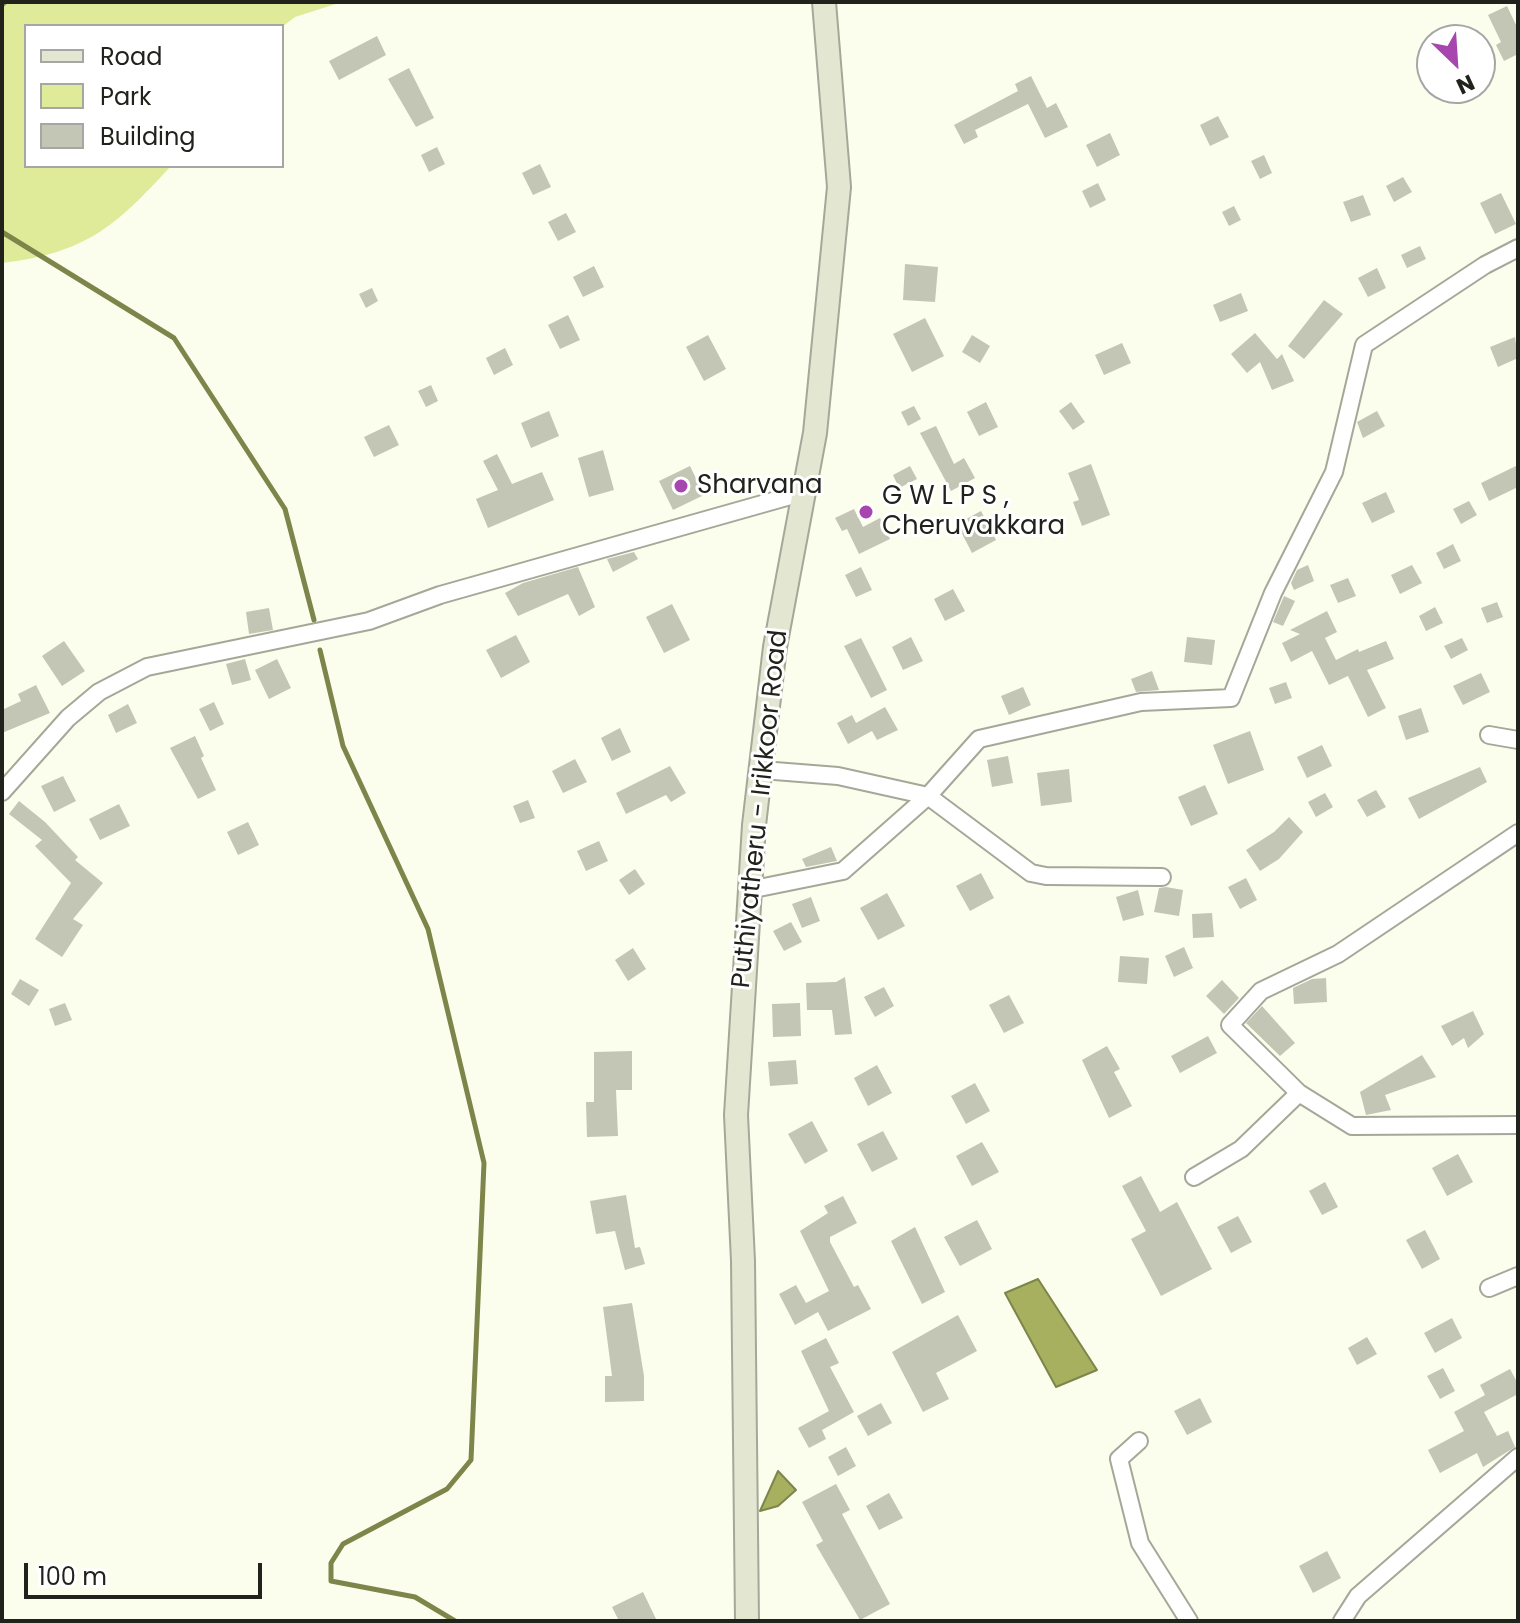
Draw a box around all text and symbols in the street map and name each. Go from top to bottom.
legend [24,24,284,168]
north arrow [1416,24,1496,104]
text: Road [100,40,162,73]
text: N [1451,67,1480,102]
text: Park [100,80,151,113]
text: Building [100,120,196,153]
place label: Sharvana [697,470,823,502]
marker: Sharvana [672,477,690,495]
place label: G W L P S , Cheruvakkara [882,481,1065,542]
marker: G W L P S , Cheruvakkara [857,503,875,521]
street label: Puthiyatheru - Irikkoor Road [727,628,795,990]
scale bar [28,1547,266,1597]
text: 100 m [38,1560,107,1593]

